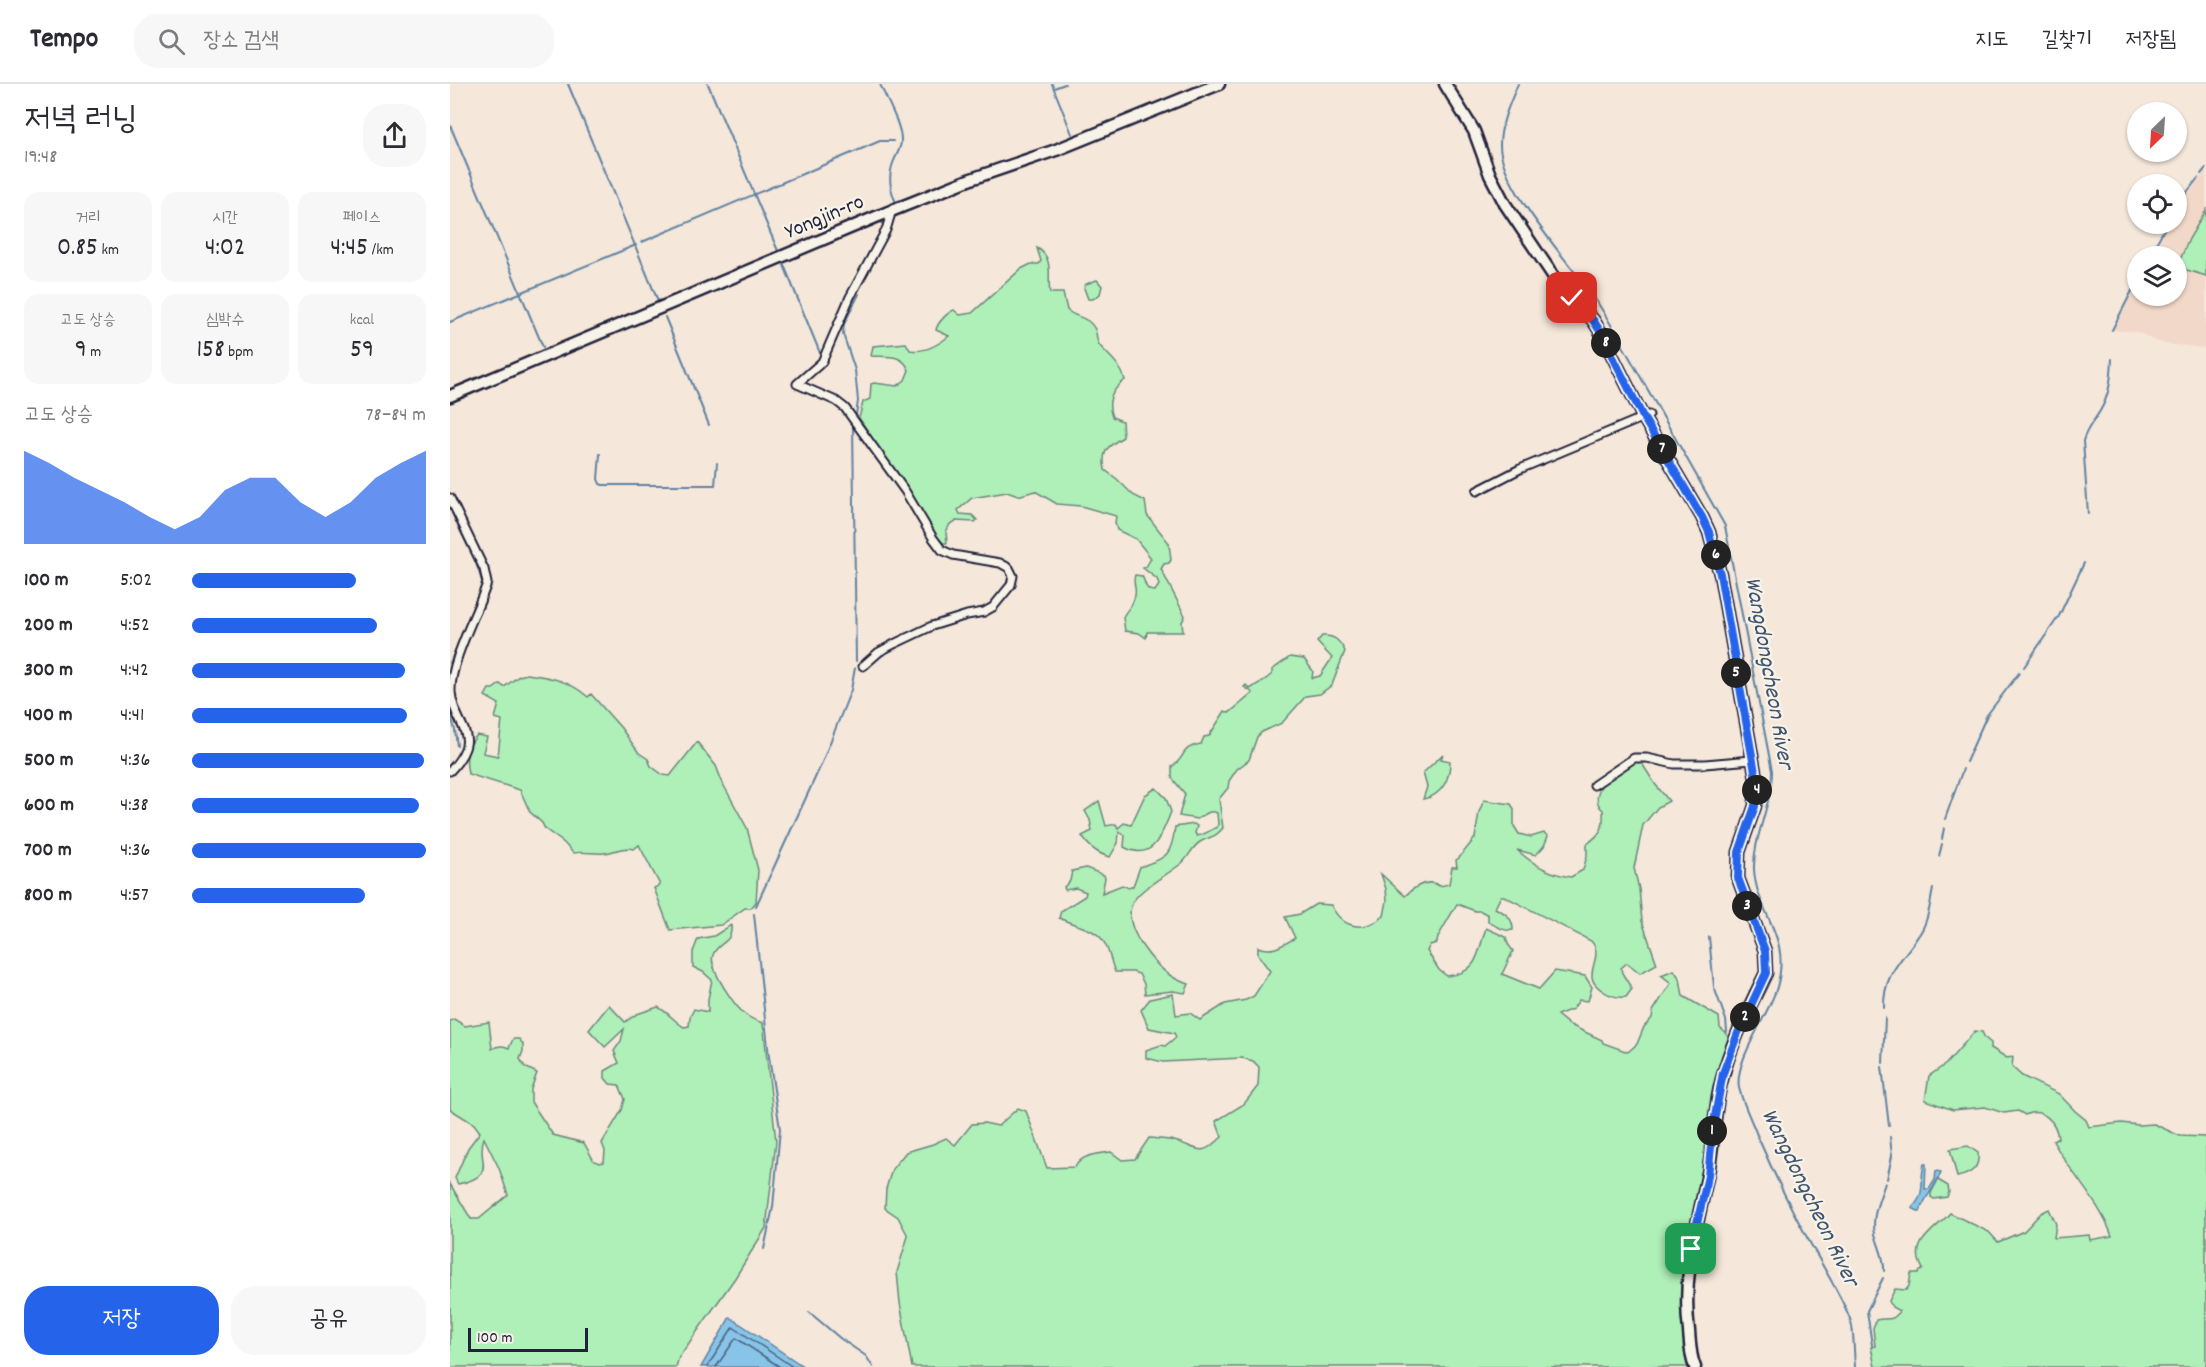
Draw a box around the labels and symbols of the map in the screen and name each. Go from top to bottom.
north arrow [2127,102,2187,162]
street label: Yongjin-ro [781,188,869,248]
pin [1546,272,1597,323]
pin: 8 [1591,328,1621,358]
pin: 7 [1647,434,1677,464]
pin: 6 [1701,540,1731,570]
water label: Wangdongcheon River [1734,574,1802,775]
pin: 5 [1721,658,1751,688]
pin: 4 [1742,775,1772,805]
pin: 3 [1732,891,1762,921]
pin: 2 [1730,1002,1760,1032]
water label: Wangdongcheon River [1751,1103,1868,1295]
pin: 1 [1697,1116,1727,1146]
pin [1665,1223,1716,1274]
scale bar [468,1325,588,1352]

